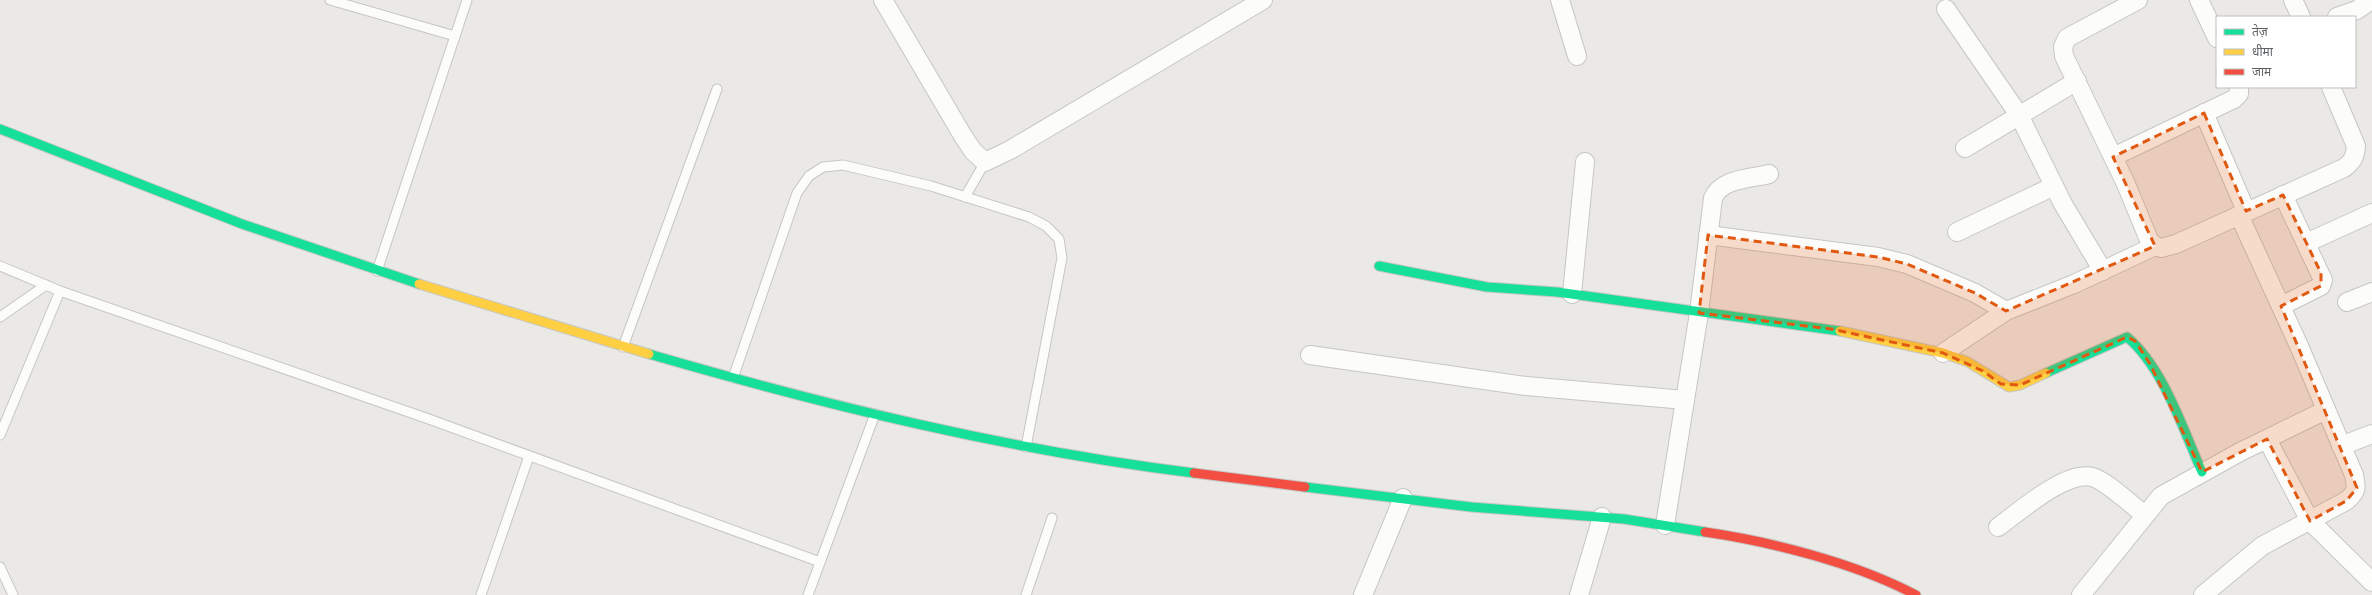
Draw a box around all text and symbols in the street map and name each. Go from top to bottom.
legend [2216,16,2356,88]
text: तेज़ [2252,24,2269,39]
text: धीमा [2252,44,2274,59]
text: जाम [2252,64,2272,79]

